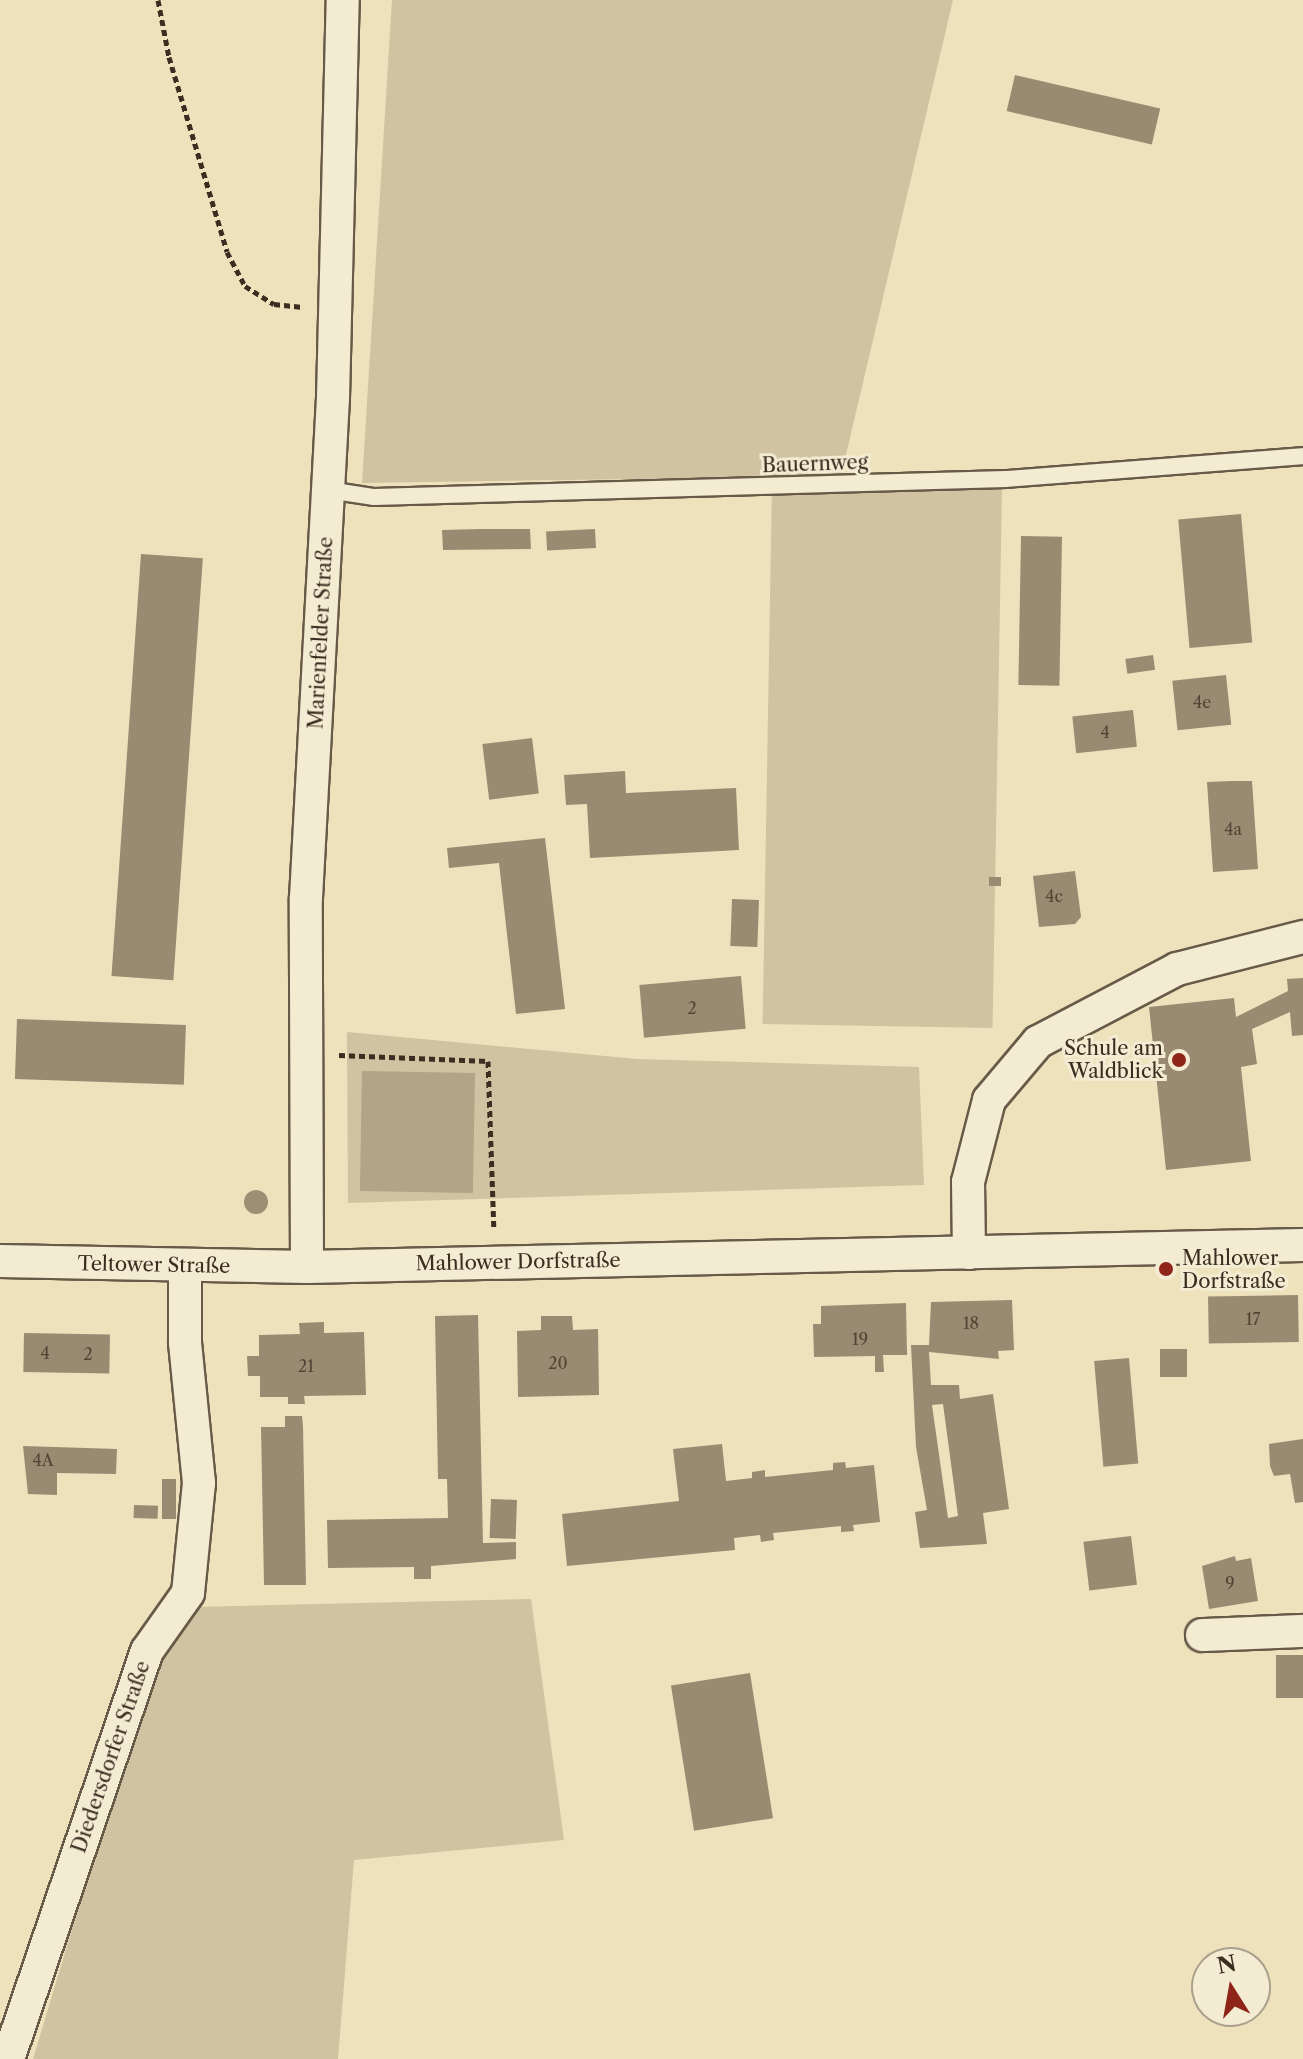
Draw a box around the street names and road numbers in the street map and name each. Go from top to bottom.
street label: Bauernweg [761,450,869,478]
street label: Marienfelder Straße [304,536,338,730]
street label: Mahlower Dorfstraße [415,1248,621,1276]
street label: Teltower Straße [77,1252,231,1278]
street label: Diedersdorfer Straße [67,1658,155,1856]

